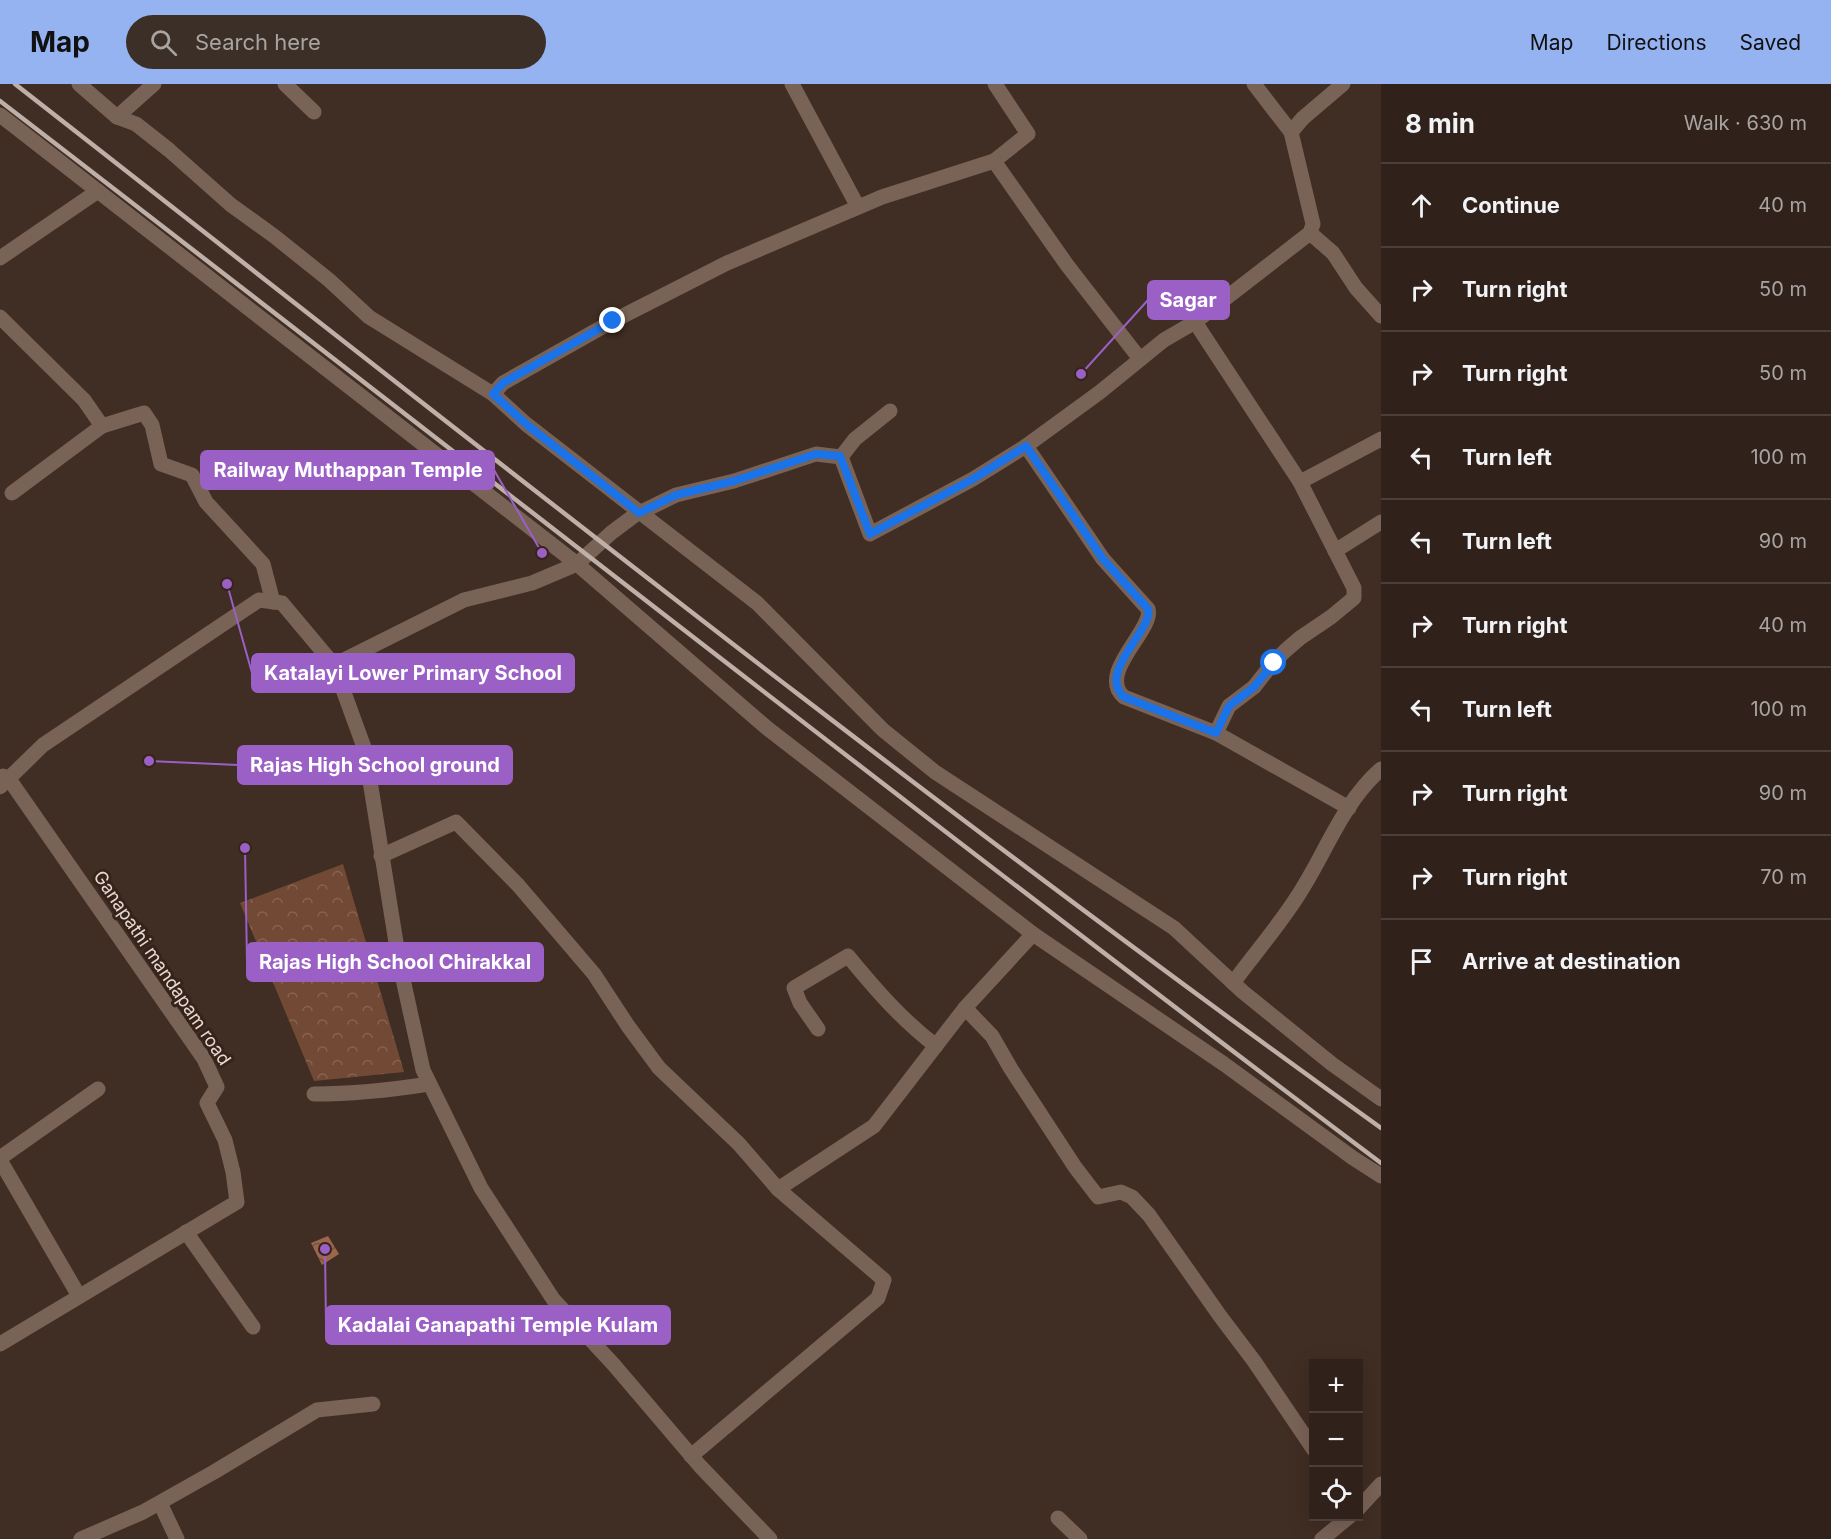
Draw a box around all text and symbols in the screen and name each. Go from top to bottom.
search box [126,15,546,69]
text: Map [30,25,90,59]
icon: search [147,26,180,59]
text: Search here [195,29,321,55]
text: Map [1530,30,1573,55]
text: Directions [1606,30,1707,55]
text: Saved [1740,30,1801,55]
text: 8 min [1405,108,1475,139]
text: Walk · 630 m [1684,111,1807,135]
icon: ahead [1405,189,1438,222]
text: Continue [1462,192,1560,218]
text: 40 m [1758,193,1807,217]
icon: right [1405,273,1438,306]
text: Turn right [1462,276,1568,302]
text: 50 m [1759,277,1807,301]
callout: Sagar [1148,281,1229,319]
text: Sagar [1159,288,1217,312]
route end [599,307,625,333]
icon: right [1405,357,1438,390]
text: Turn right [1462,360,1568,386]
text: 50 m [1759,361,1807,385]
icon: left [1405,441,1438,474]
text: Turn left [1462,444,1552,470]
text: 100 m [1750,445,1807,469]
callout: Railway Muthappan Temple [201,451,494,489]
text: Railway Muthappan Temple [213,458,483,482]
icon: left [1405,525,1438,558]
text: Turn left [1462,528,1552,554]
text: 90 m [1759,529,1807,553]
icon: right [1405,609,1438,642]
text: Turn right [1462,612,1568,638]
text: 40 m [1758,613,1807,637]
route start [1260,649,1286,675]
callout: Katalayi Lower Primary School [252,654,574,692]
text: Katalayi Lower Primary School [264,661,562,685]
icon: left [1405,693,1438,726]
text: Turn left [1462,696,1552,722]
text: 100 m [1750,697,1807,721]
callout: Rajas High School ground [238,746,512,784]
text: Rajas High School ground [250,753,500,777]
icon: right [1405,777,1438,810]
text: Turn right [1462,780,1568,806]
text: 90 m [1759,781,1807,805]
icon: right [1405,861,1438,894]
text: Turn right [1462,864,1568,890]
text: 70 m [1760,865,1807,889]
street label: Ganapathi mandapam road [89,867,235,1069]
callout: Rajas High School Chirakkal [247,943,543,981]
icon: arrive [1405,945,1438,978]
text: Arrive at destination [1462,948,1681,974]
text: Rajas High School Chirakkal [259,950,531,974]
callout: Kadalai Ganapathi Temple Kulam [326,1306,670,1344]
text: Kadalai Ganapathi Temple Kulam [338,1313,658,1337]
map controls [1309,1359,1363,1521]
button: + [1309,1359,1363,1413]
button: − [1309,1413,1363,1467]
button: locate [1309,1467,1363,1521]

